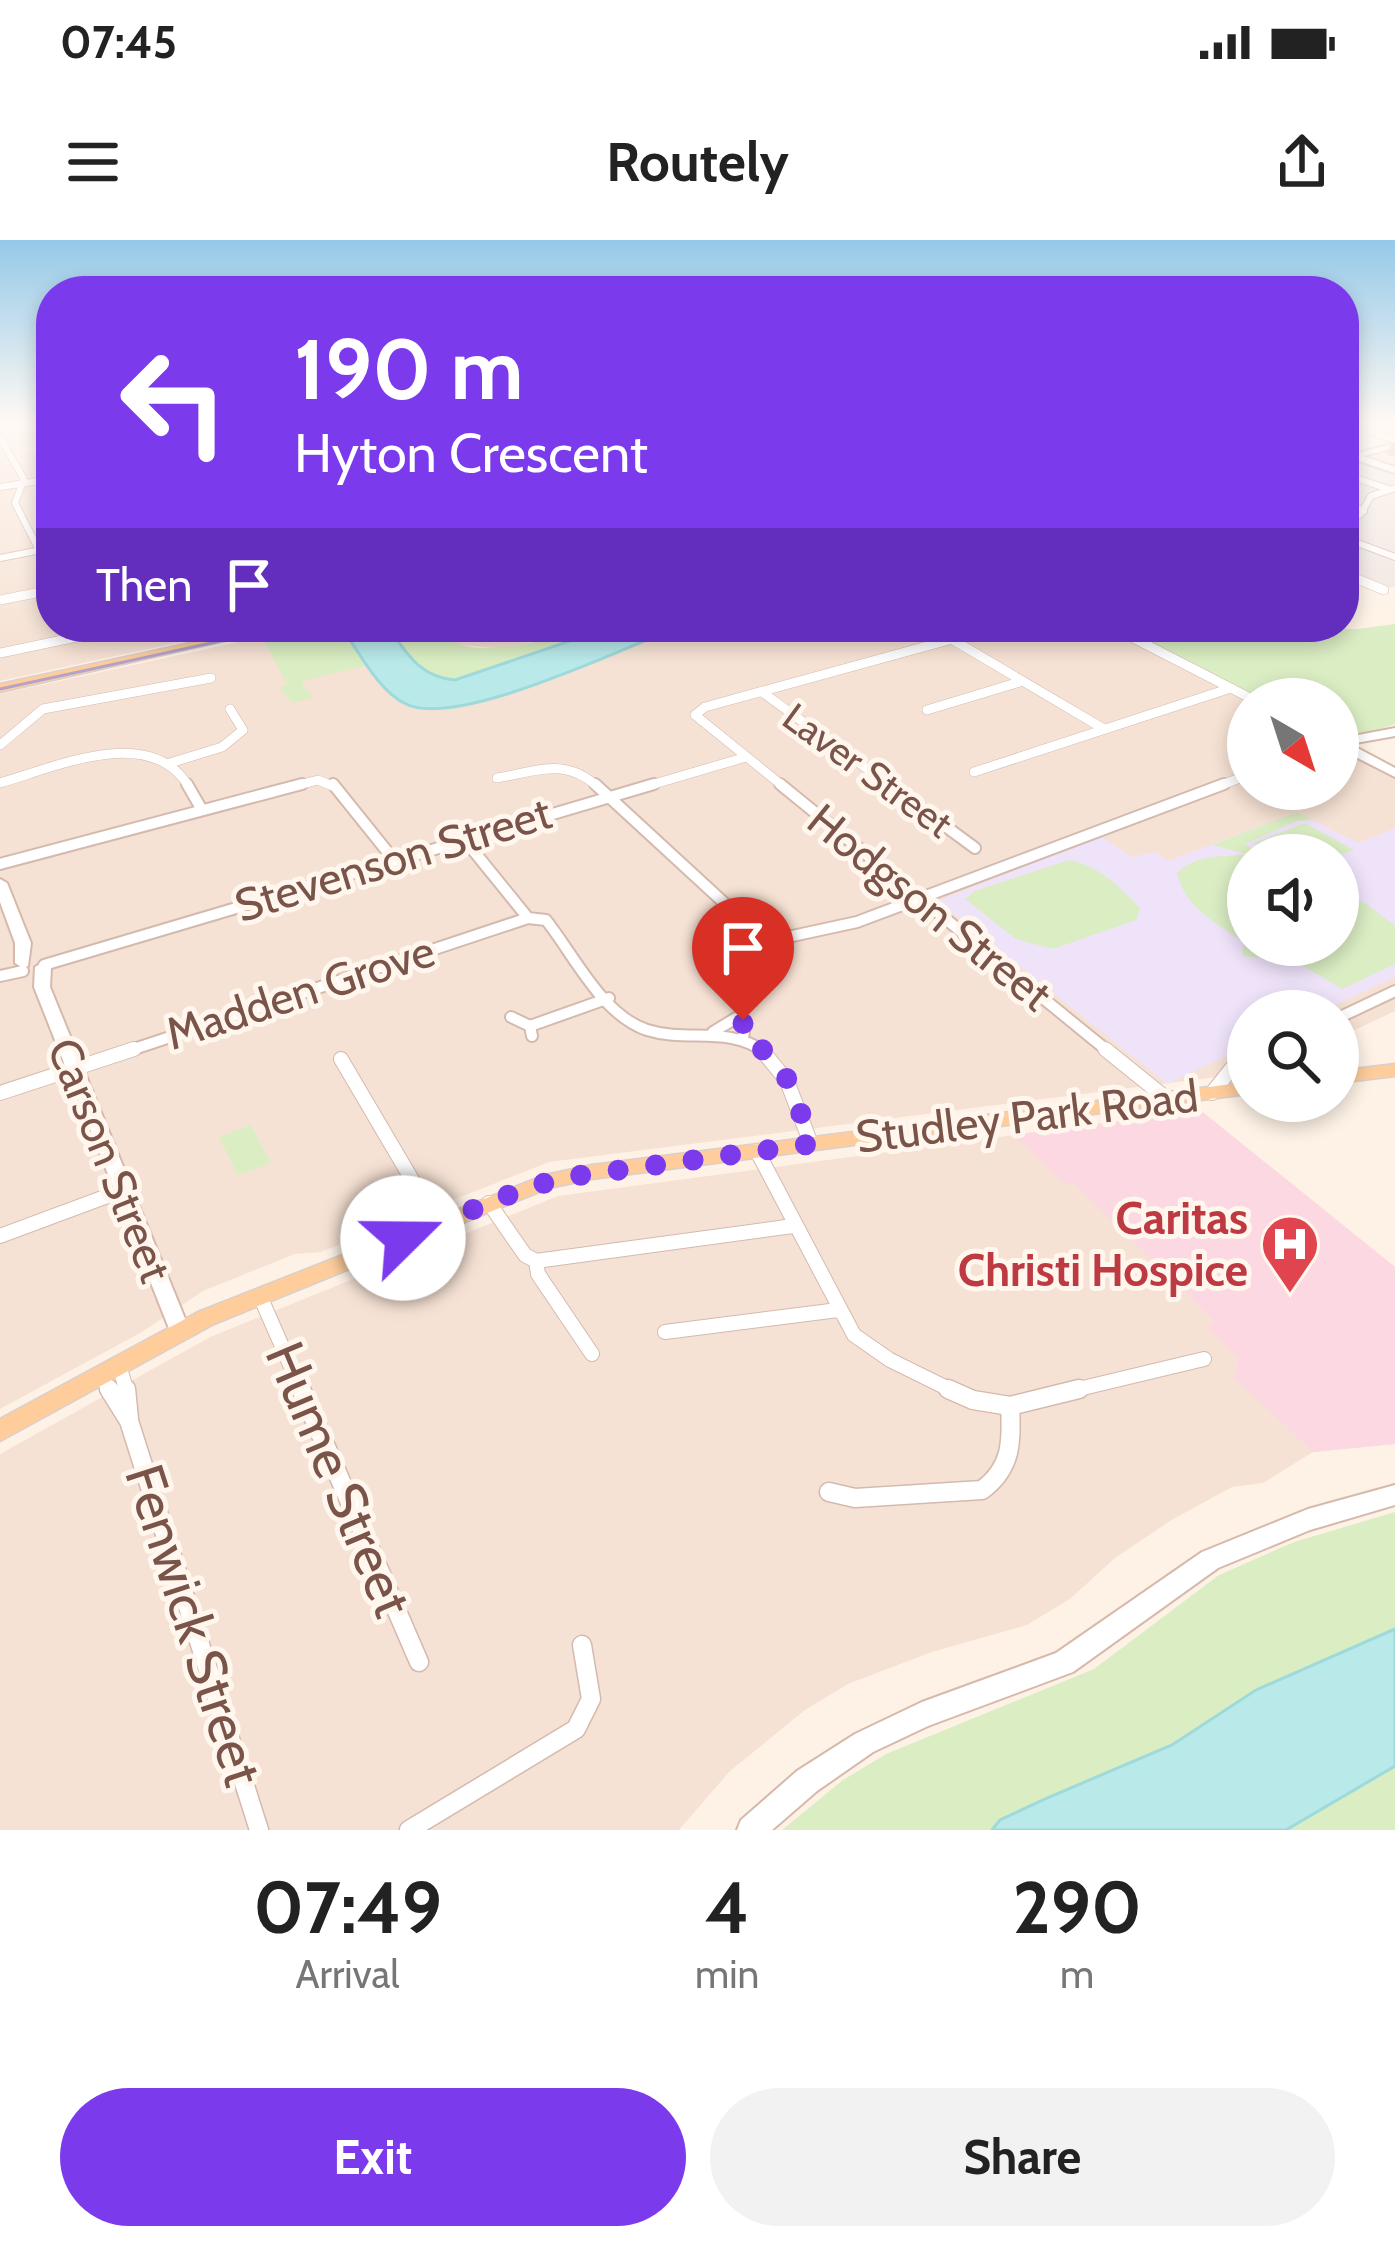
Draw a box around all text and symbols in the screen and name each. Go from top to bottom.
text: 07:45 [60,15,177,69]
icon: menu [60,129,126,195]
text: Routely [606,129,789,195]
icon: share [1269,129,1335,195]
text: 190 m [294,318,523,420]
icon: left [96,324,252,480]
text: Hyton Crescent [294,420,648,486]
icon: arrive [216,552,282,618]
text: Then [96,558,192,612]
north arrow [1227,678,1359,810]
map controls [1227,678,1359,1122]
street label: Laver Street [774,692,962,848]
street label: Stevenson Street [228,785,558,933]
street label: Hodgson Street [797,792,1063,1022]
button: sound [1227,834,1359,966]
pin [692,897,794,1020]
icon: arrive [710,915,776,981]
street label: Madden Grove [159,923,441,1061]
button: search [1227,990,1359,1122]
street label: Carson Street [37,1030,183,1290]
street label: Studley Park Road [853,1068,1201,1164]
position arrow [340,1175,466,1301]
place label: Caritas Christi Hospice [958,1191,1248,1297]
hospital icon: Caritas Christi Hospice [1259,1213,1321,1295]
street label: Hume Street [252,1332,426,1626]
street label: Fenwick Street [111,1456,277,1794]
text: 07:49 [253,1864,442,1951]
text: 4 [705,1864,750,1951]
text: 290 [1012,1864,1142,1951]
text: Arrival [296,1950,399,1998]
text: min [695,1950,759,1998]
text: m [1060,1950,1094,1998]
button: Exit [60,2088,686,2226]
button: Share [710,2088,1335,2226]

